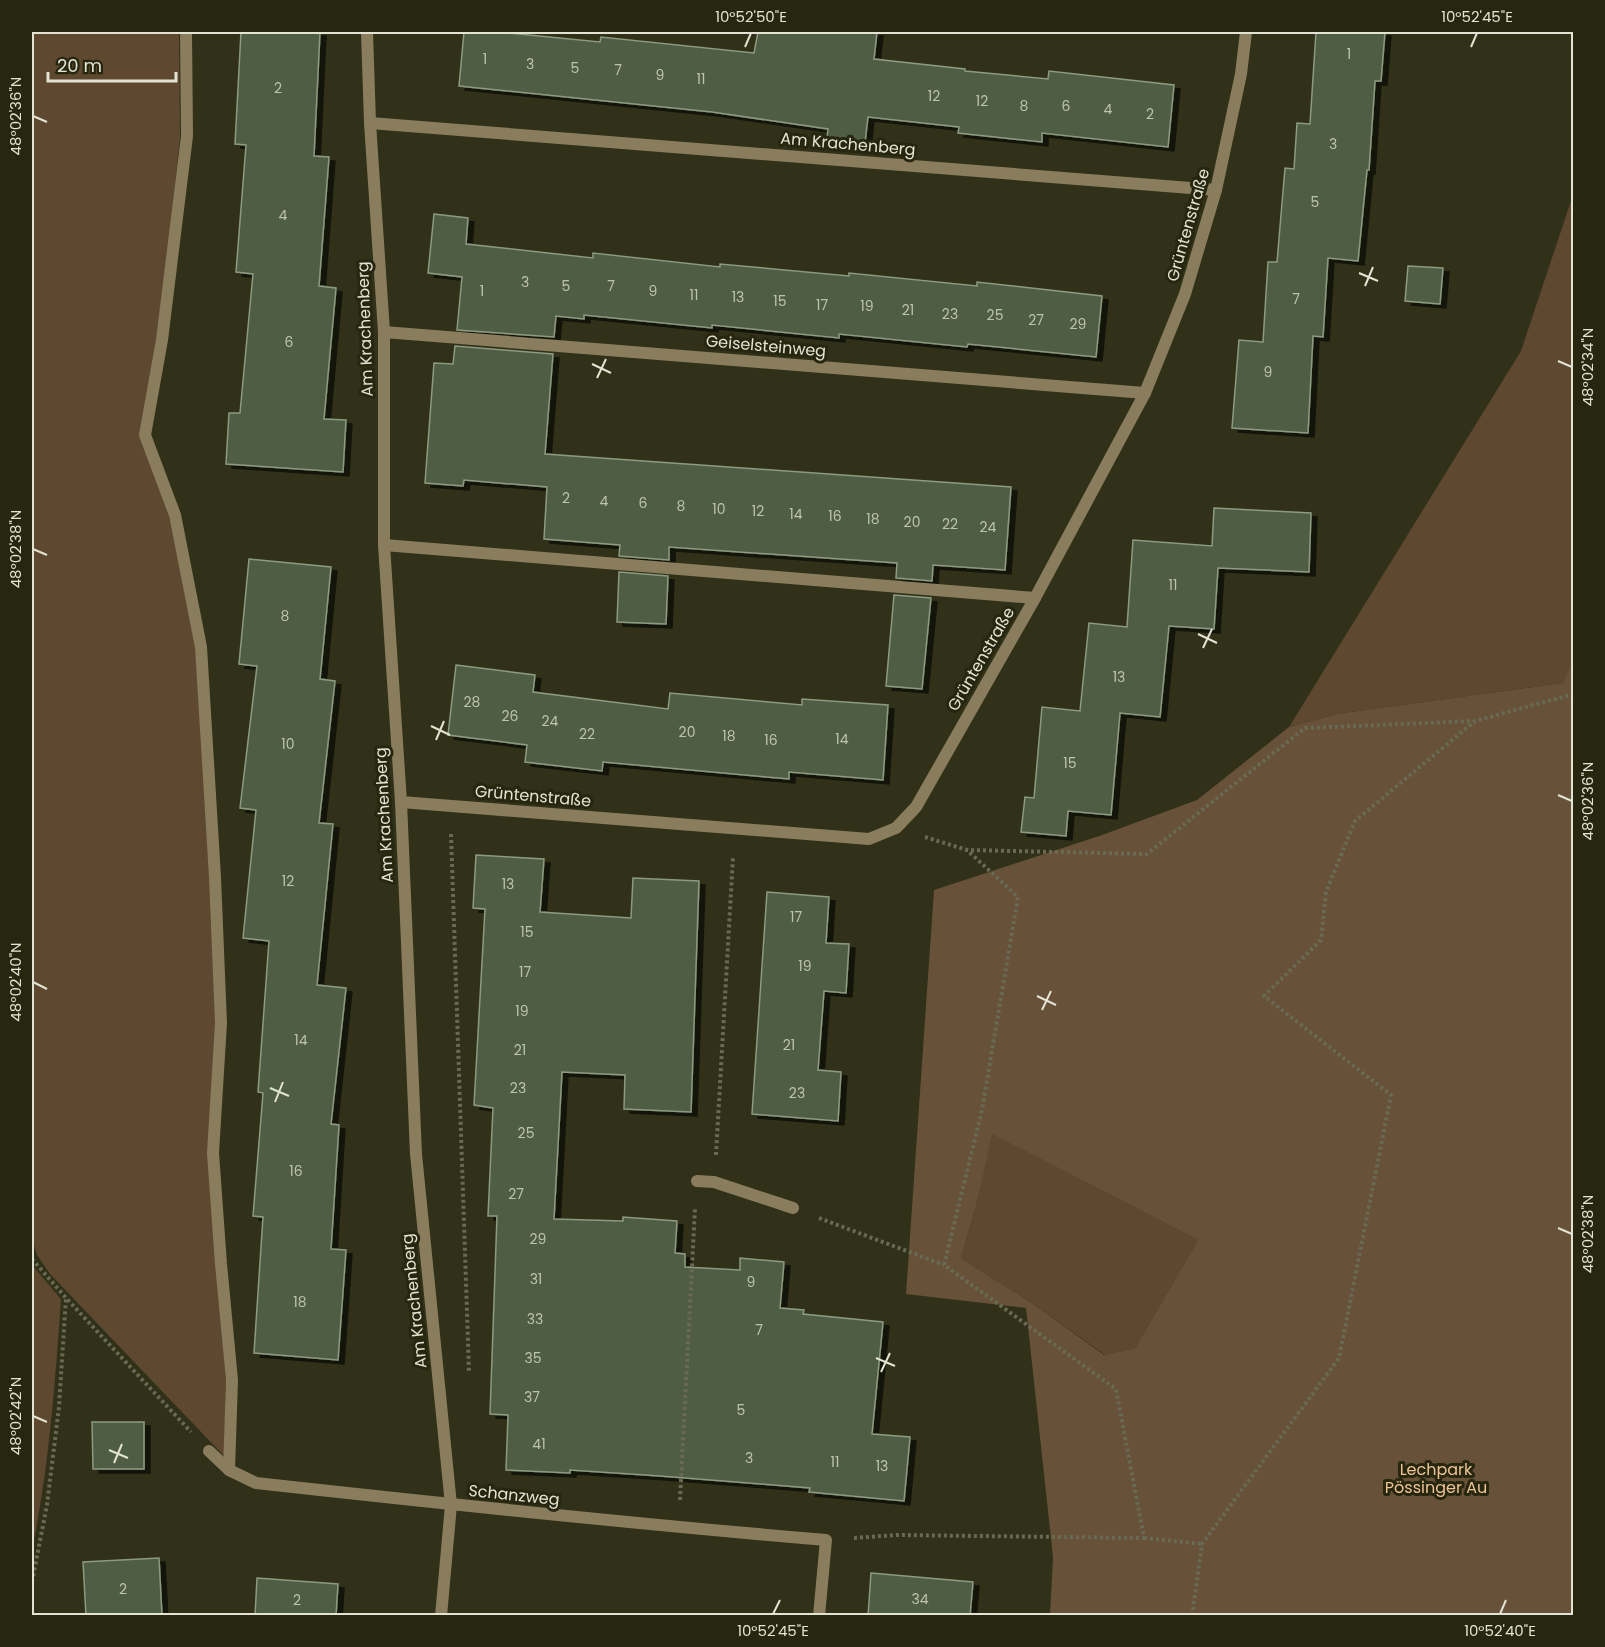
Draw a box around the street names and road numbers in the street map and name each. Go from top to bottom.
street label: Am Krachenberg [779,127,917,161]
street label: Grüntenstraße [1161,166,1215,284]
street label: Am Krachenberg [351,261,379,397]
street label: Geiselsteinweg [705,329,827,363]
street label: Grüntenstraße [942,603,1020,715]
street label: Am Krachenberg [369,747,399,883]
street label: Grüntenstraße [474,779,592,813]
street label: Am Krachenberg [395,1232,433,1370]
street label: Schanzweg [467,1479,561,1511]

